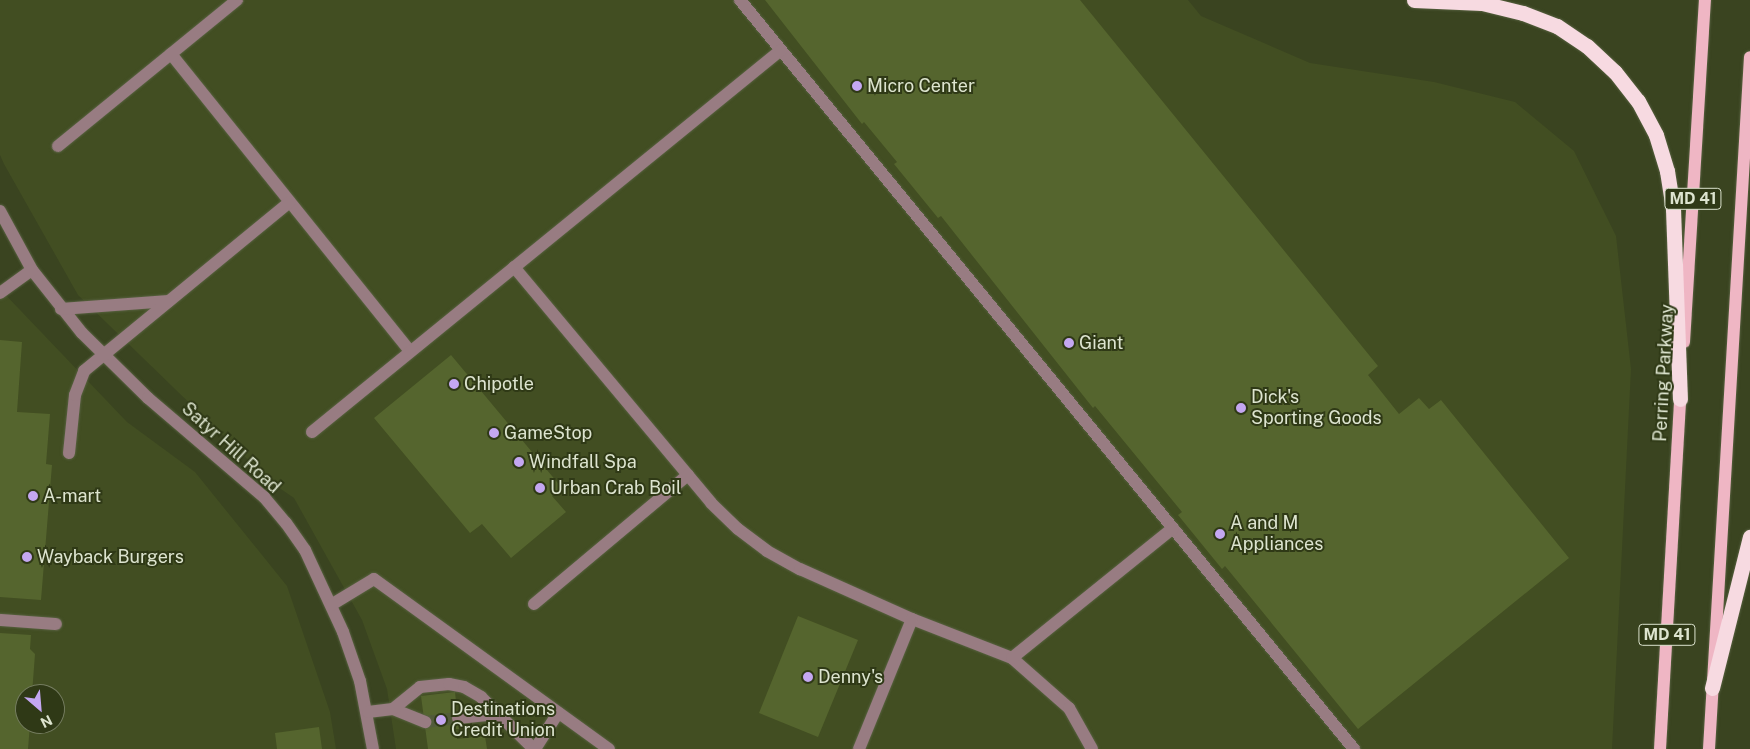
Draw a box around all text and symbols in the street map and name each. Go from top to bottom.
place label: Micro Center [867,75,975,97]
marker: Micro Center [851,80,863,92]
road number: MD 41 [1664,185,1722,212]
street label: Perring Parkway [1650,304,1678,442]
place label: Giant [1079,332,1124,354]
marker: Giant [1063,337,1075,349]
place label: Chipotle [464,373,534,395]
marker: Chipotle [448,378,460,390]
place label: Dick's Sporting Goods [1251,387,1382,429]
street label: Satyr Hill Road [177,398,285,498]
marker: Dick's Sporting Goods [1235,402,1247,414]
place label: GameStop [504,422,592,444]
marker: GameStop [488,427,500,439]
place label: Windfall Spa [529,451,637,473]
marker: Windfall Spa [513,456,525,468]
place label: Urban Crab Boil [550,477,681,499]
marker: Urban Crab Boil [534,482,546,494]
place label: A-mart [43,485,101,507]
marker: A-mart [27,490,39,502]
place label: A and M Appliances [1230,513,1323,556]
marker: A and M Appliances [1214,528,1226,540]
place label: Wayback Burgers [37,546,184,568]
marker: Wayback Burgers [21,551,33,563]
road number: MD 41 [1638,622,1696,648]
place label: Denny's [818,666,883,688]
marker: Denny's [802,671,814,683]
north arrow [15,684,65,734]
place label: Destinations Credit Union [451,699,555,742]
text: N [38,712,55,731]
marker: Destinations Credit Union [435,714,447,726]

